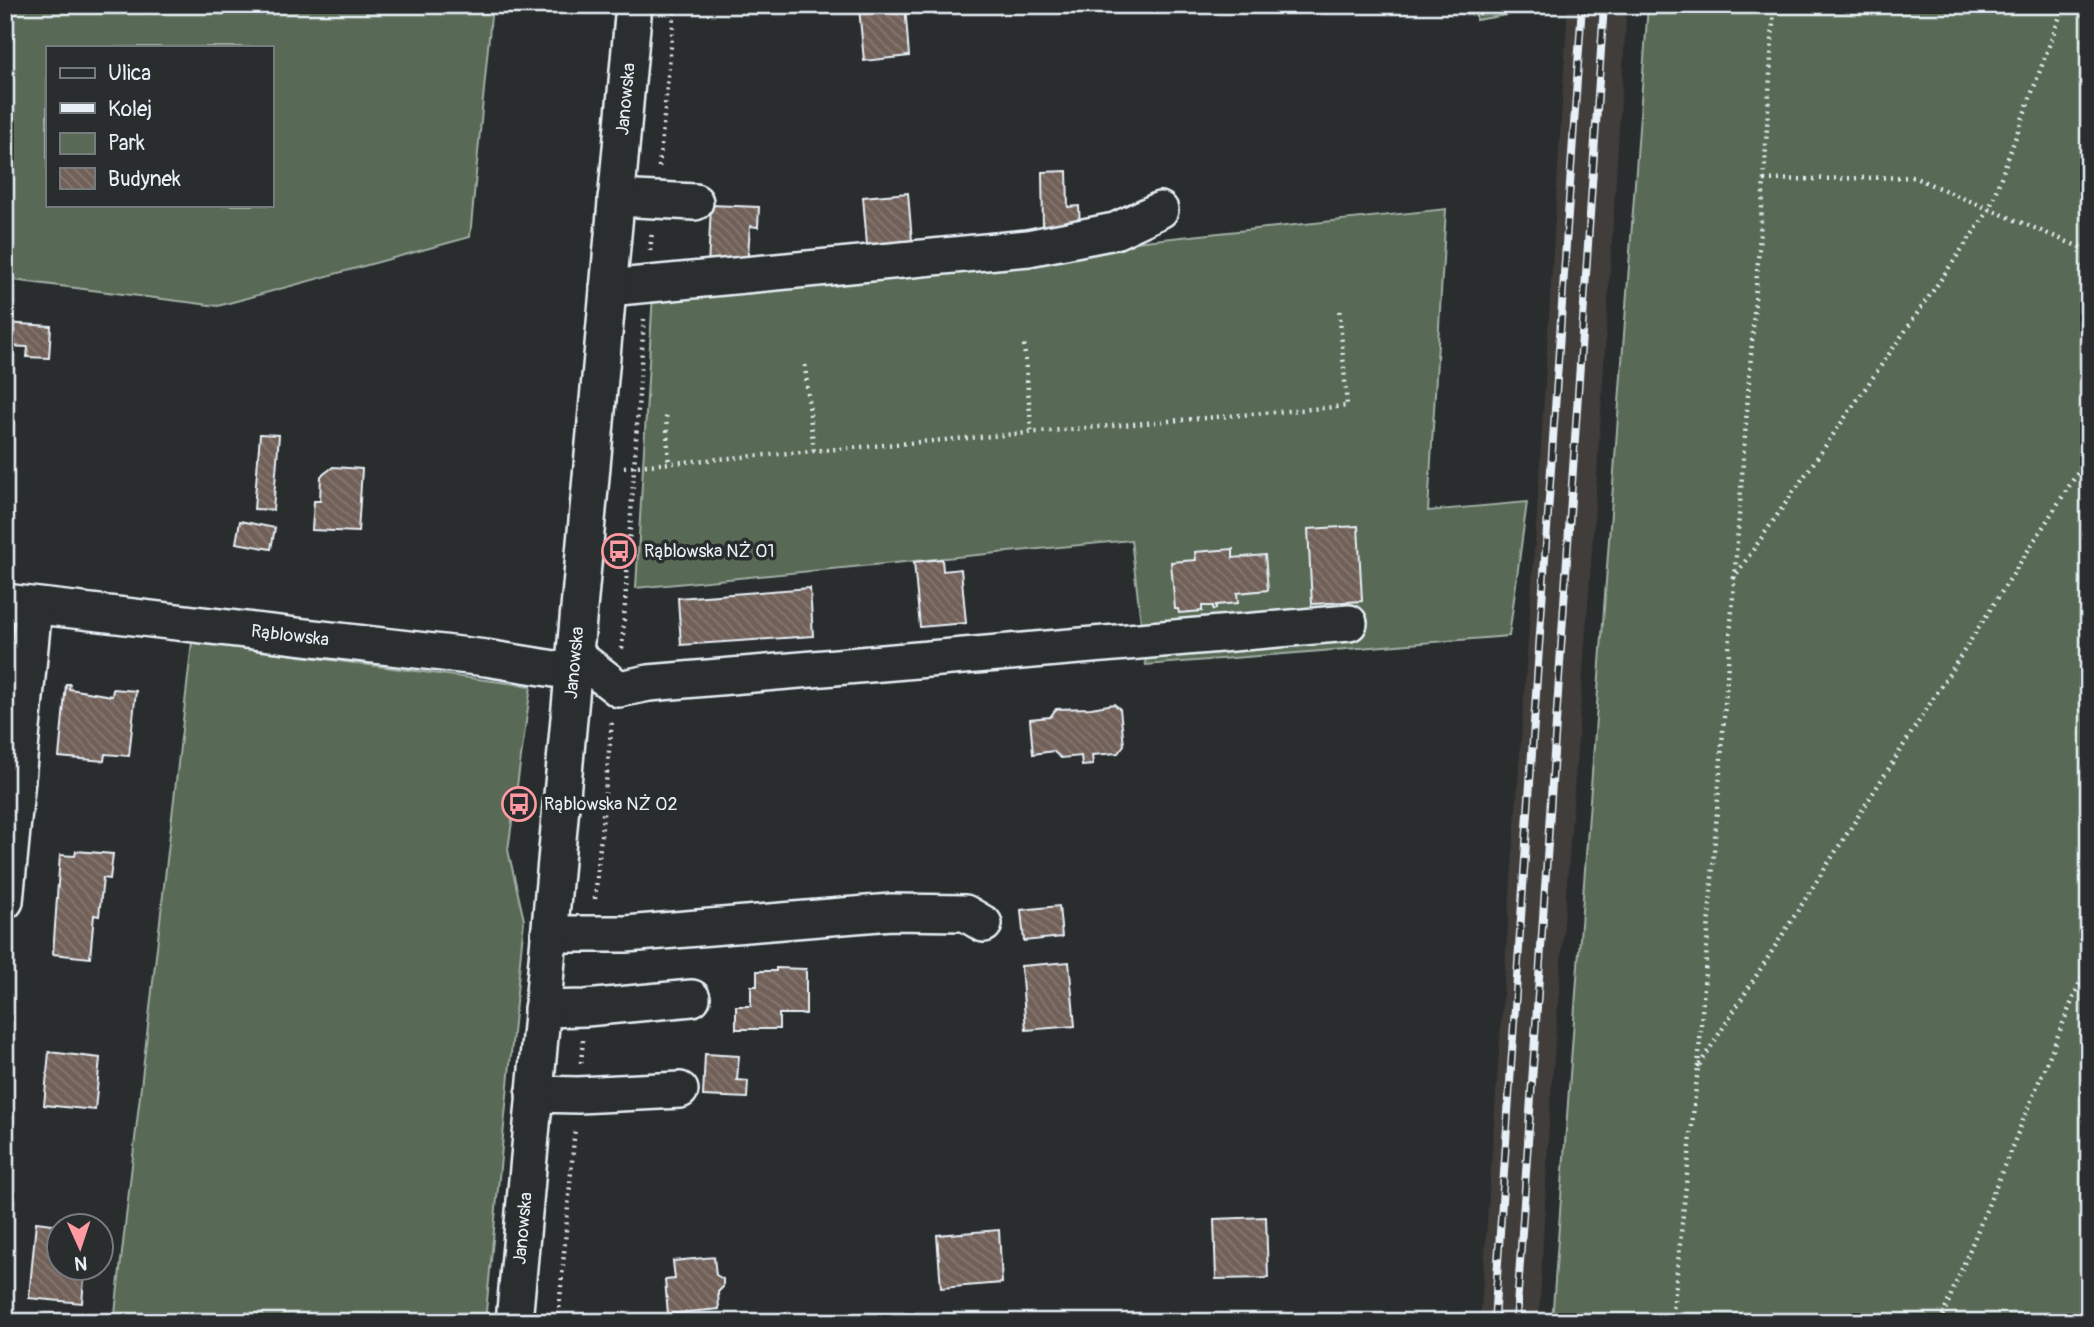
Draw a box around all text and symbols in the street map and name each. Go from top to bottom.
legend [46,46,273,206]
text: Ulica [108,60,151,87]
street label: Janowska [611,62,641,136]
text: Kolej [108,96,152,123]
text: Park [108,130,145,157]
text: Budynek [108,166,181,193]
bus stop icon: Rąblowska NŻ 01 [600,532,638,570]
place label: Rąblowska NŻ 01 [644,540,775,563]
street label: Rąblowska [250,620,330,652]
street label: Janowska [560,626,589,700]
bus stop icon: Rąblowska NŻ 02 [500,785,538,823]
place label: Rąblowska NŻ 02 [544,793,678,816]
street label: Janowska [508,1191,538,1266]
north arrow [46,1212,116,1282]
text: N [74,1251,88,1275]

